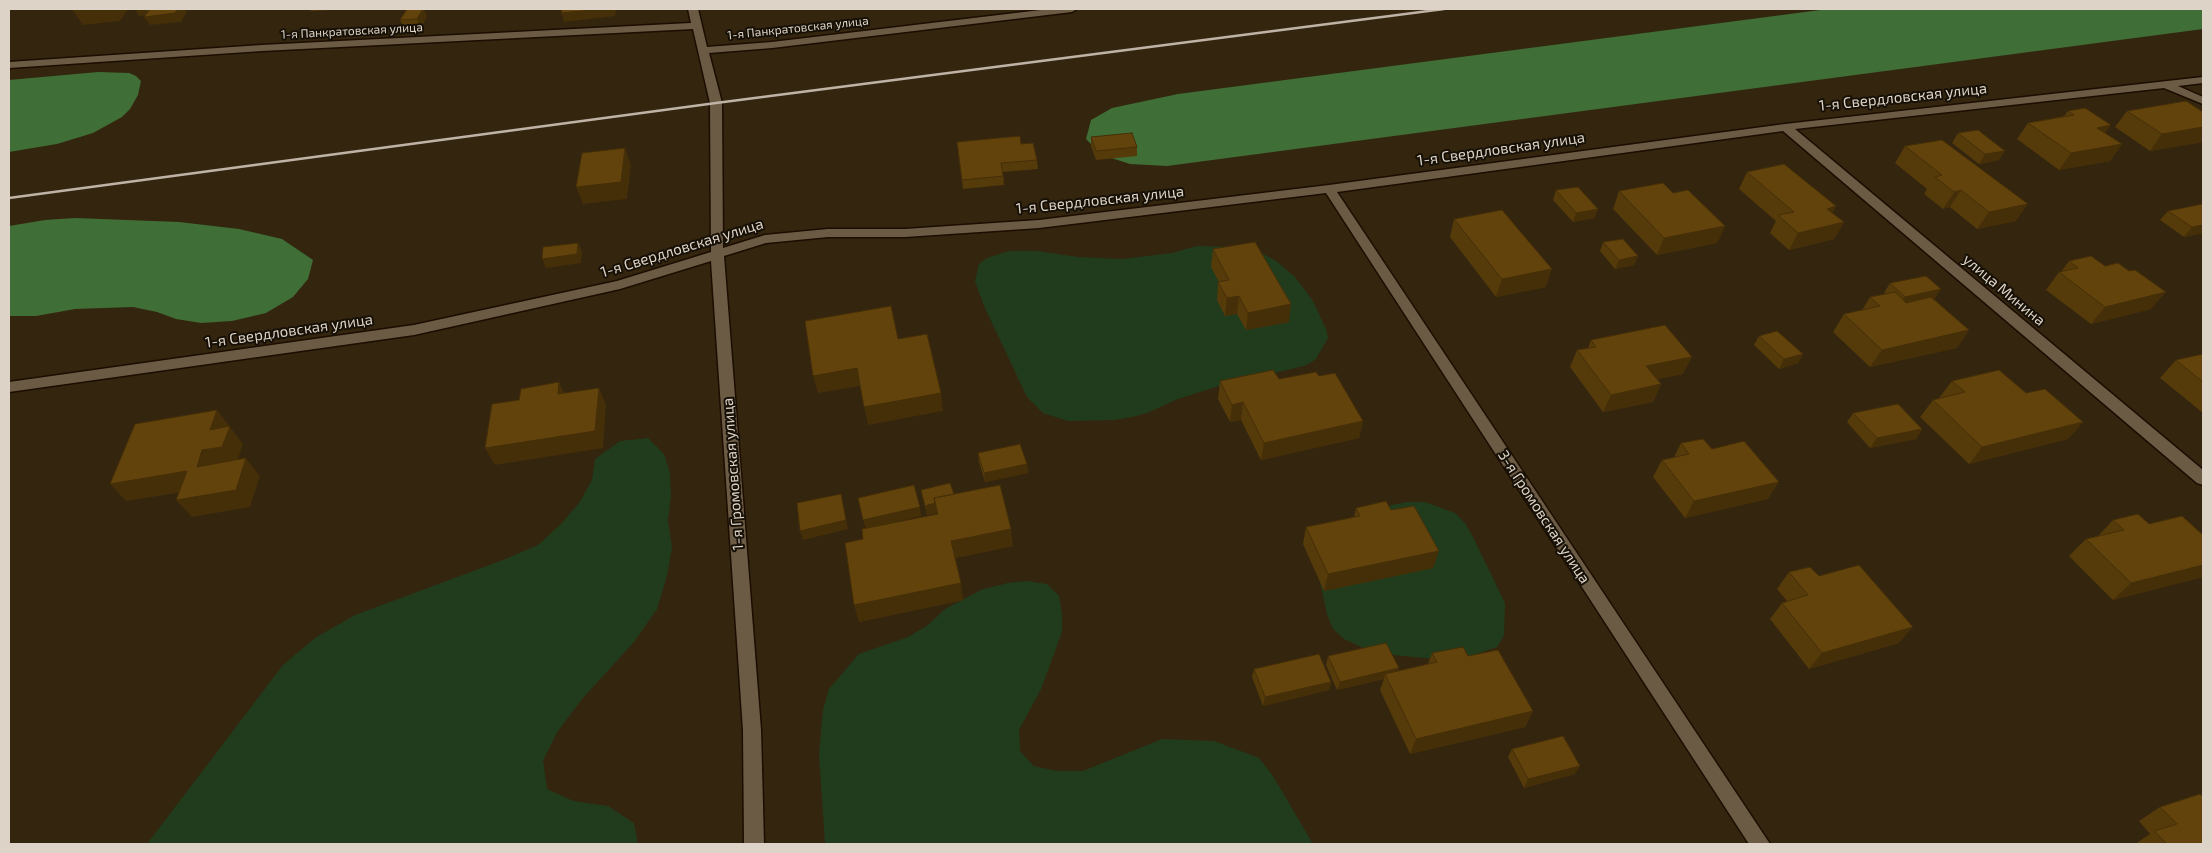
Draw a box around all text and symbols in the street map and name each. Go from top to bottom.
street label: 1-я Панкратовская улица [727,13,869,43]
street label: 1-я Панкратовская улица [281,20,423,42]
street label: 1-я Свердловская улица [1818,79,1988,115]
street label: 1-я Свердловская улица [1416,128,1586,170]
street label: 1-я Свердловская улица [1015,182,1185,218]
street label: 1-я Свердловская улица [599,215,765,281]
street label: улица Минина [1959,250,2049,330]
street label: 1-я Свердловская улица [204,310,374,352]
street label: 1-я Громовская улица [719,397,747,551]
street label: 3-я Громовская улица [1494,447,1594,587]

